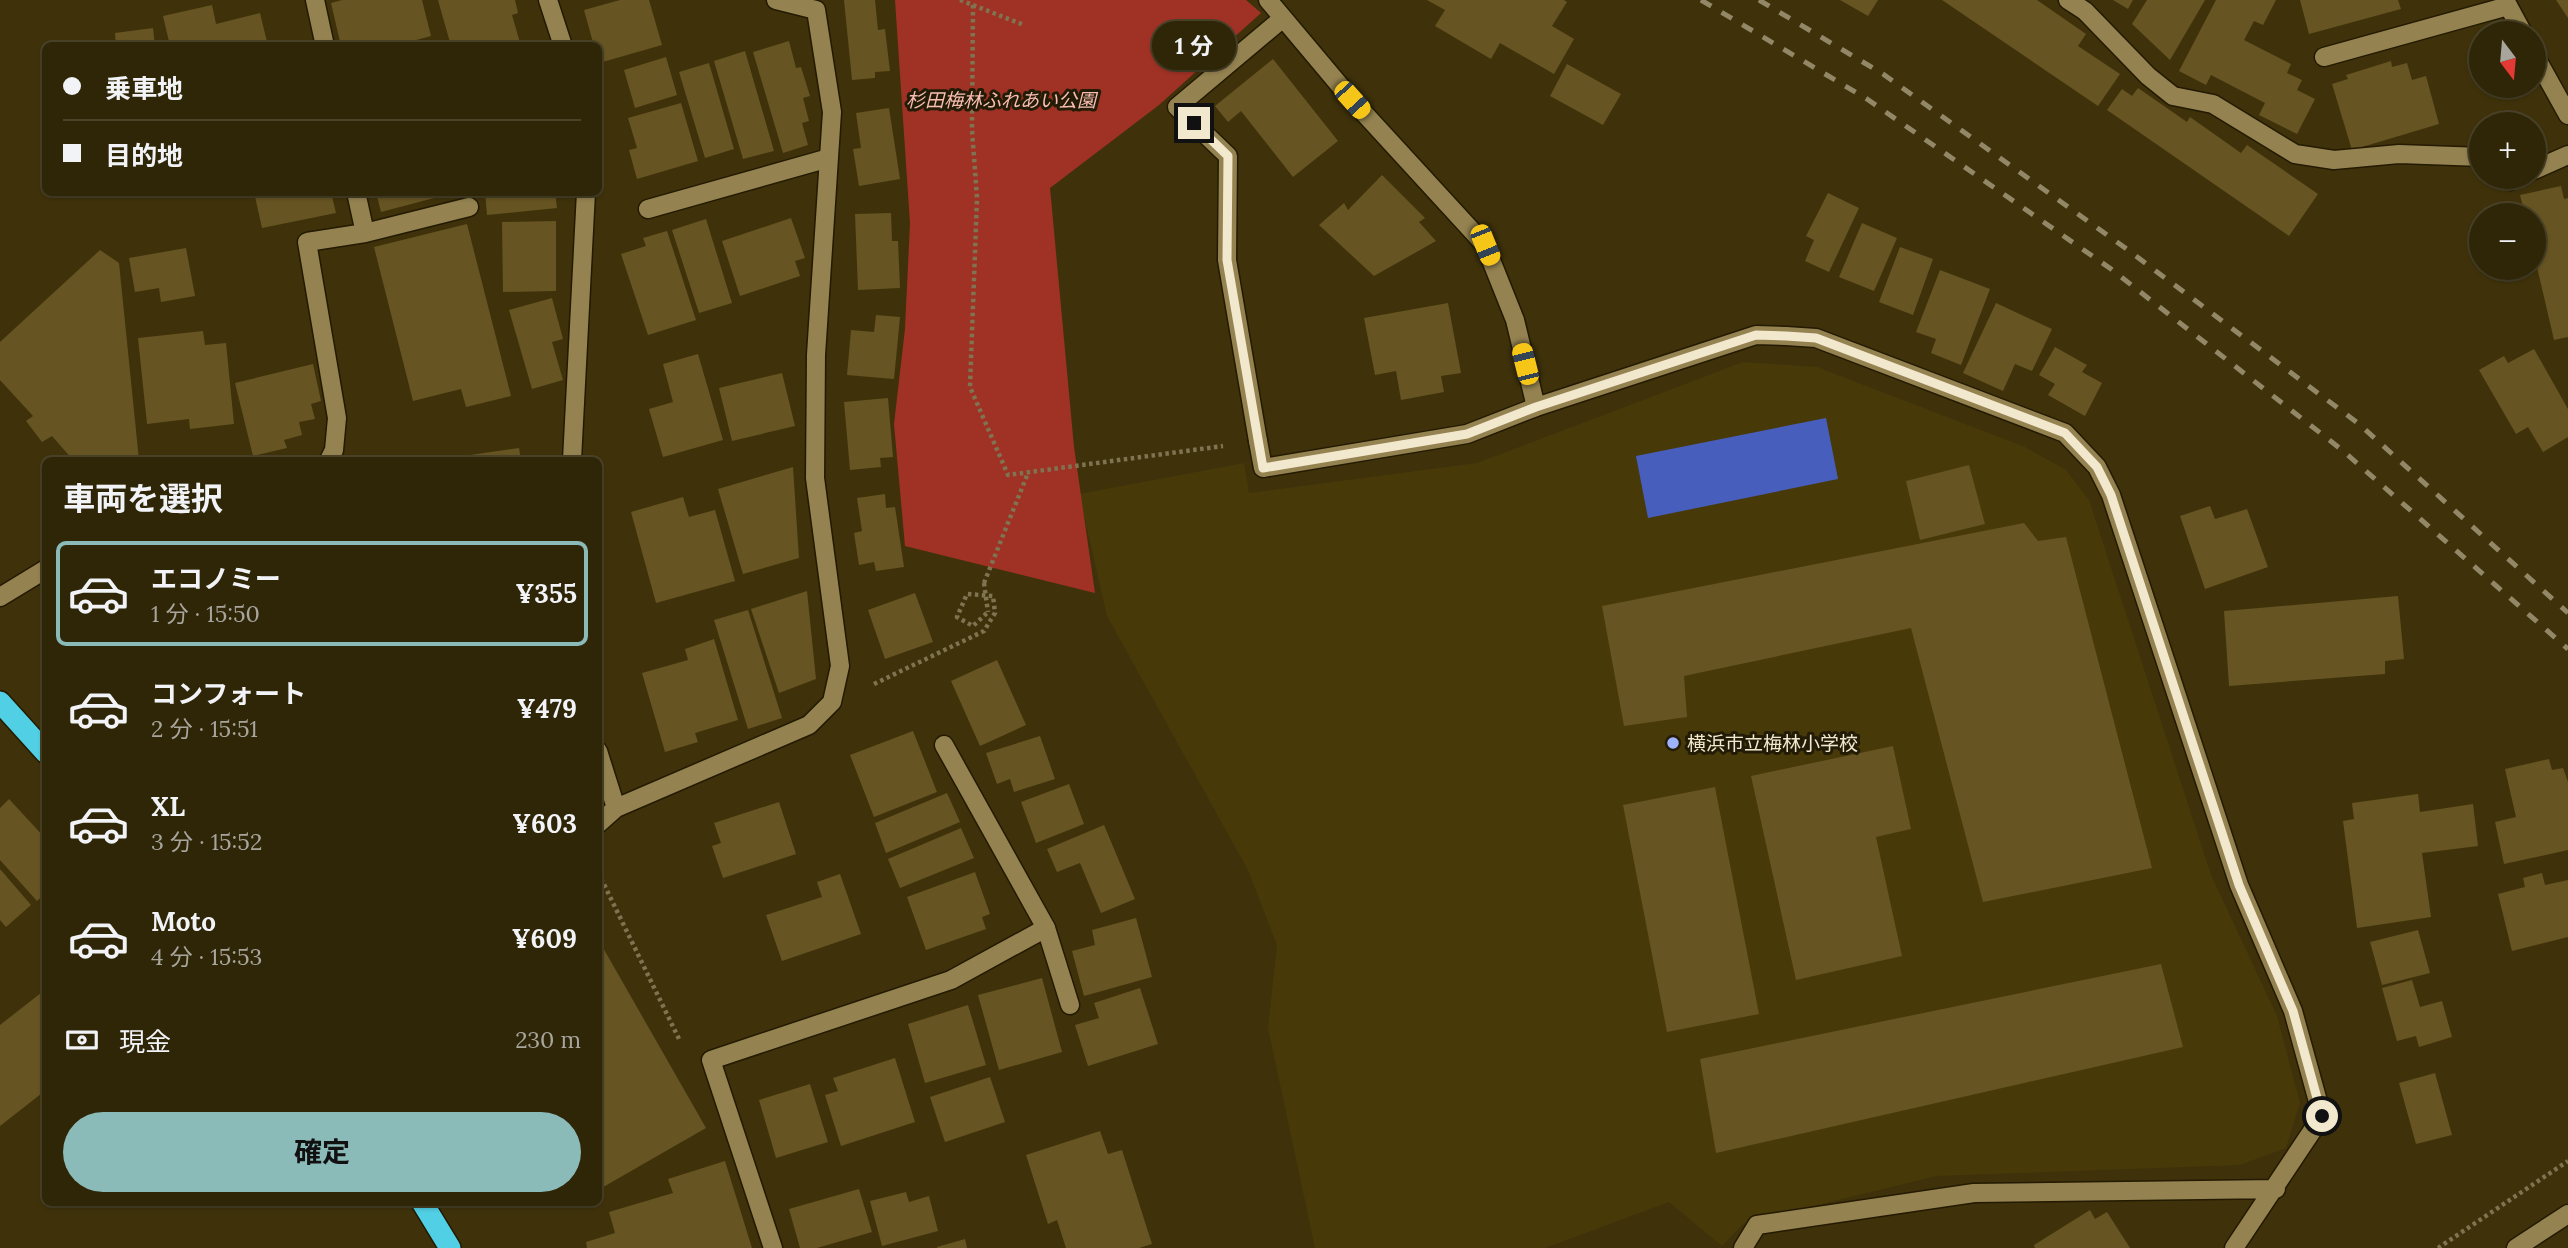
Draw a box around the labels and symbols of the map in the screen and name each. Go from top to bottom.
north arrow [2469,21,2546,98]
callout: 1 分 [1152,22,1236,71]
car [1331,77,1374,123]
park label: 杉田梅林ふれあい公園 [906,88,1099,112]
route end [1178,107,1210,139]
car [1468,222,1503,268]
car [1510,341,1541,387]
place label: 横浜市立梅林小学校 [1687,731,1858,755]
marker: 横浜市立梅林小学校 [1665,735,1681,751]
route start [2306,1100,2338,1132]

